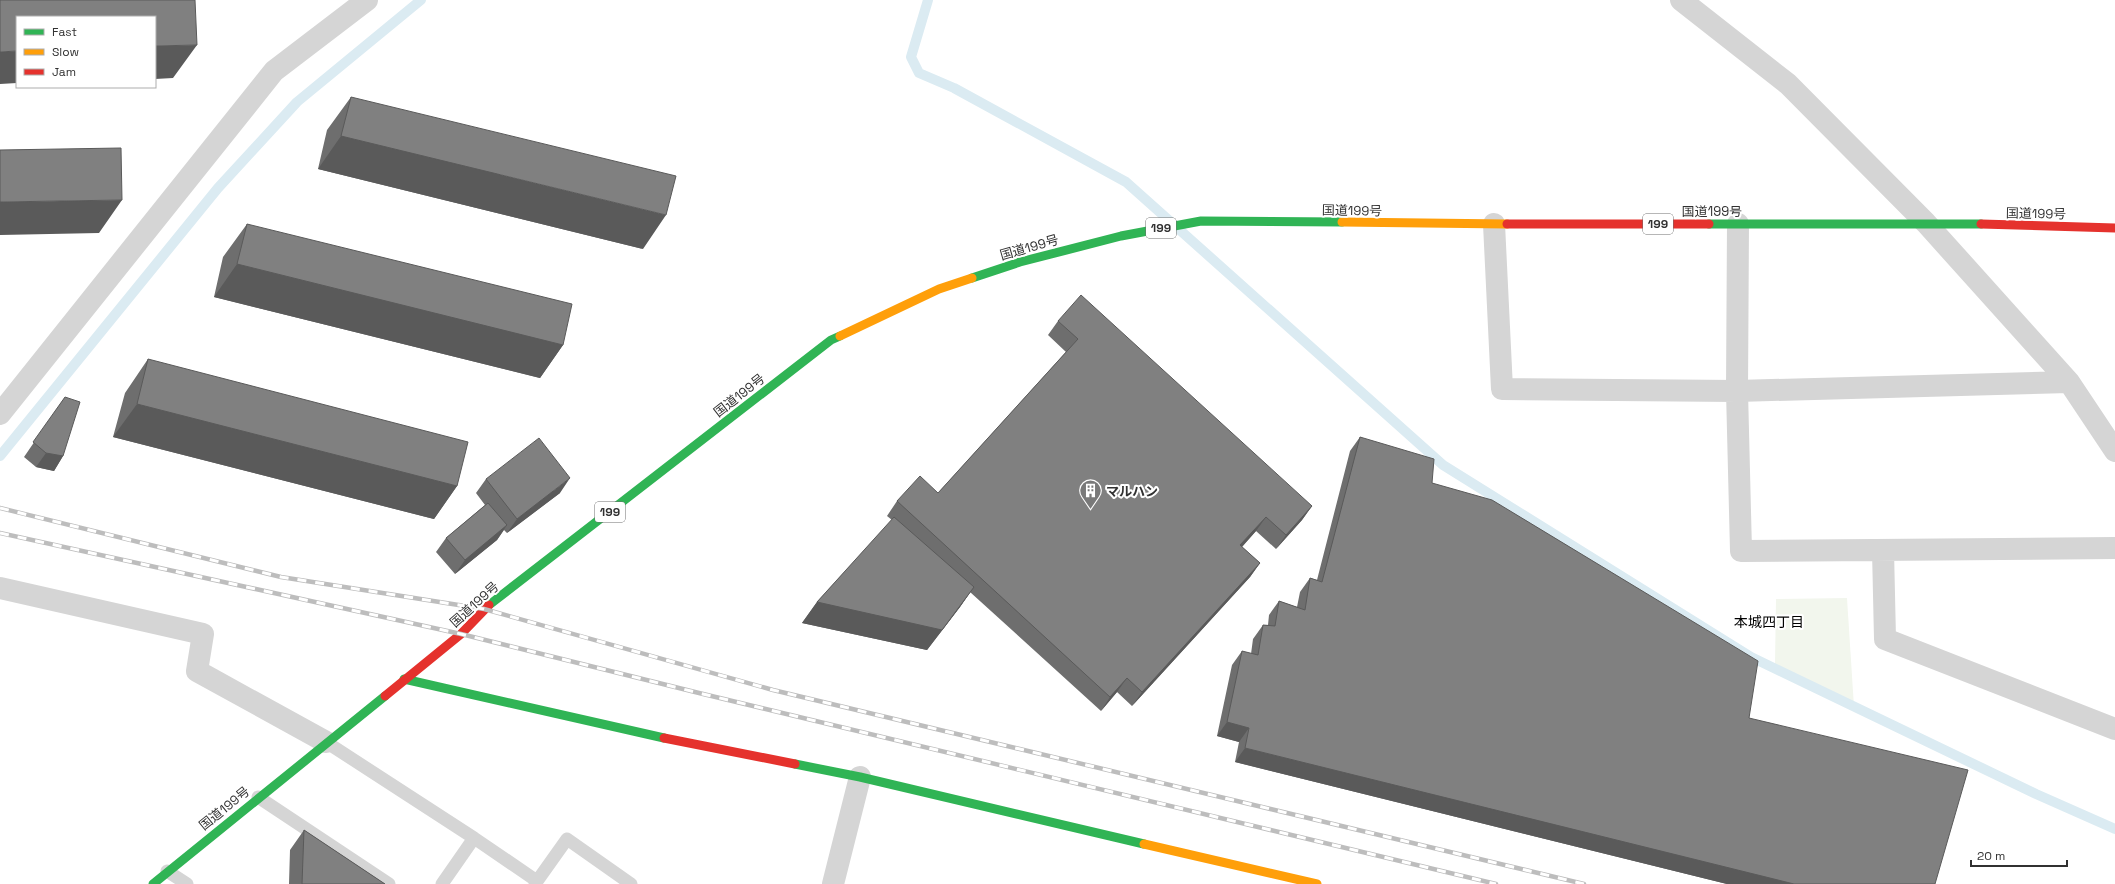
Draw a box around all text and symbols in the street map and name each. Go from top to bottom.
legend [16,16,156,88]
text: Fast [52,24,77,40]
text: Slow [52,44,79,60]
text: Jam [52,64,76,80]
street label: 国道199号 [1322,201,1382,220]
street label: 国道199号 [1682,203,1742,220]
street label: 国道199号 [2006,204,2066,223]
road number: 199 [1643,214,1673,234]
road number: 199 [1146,218,1176,238]
street label: 国道199号 [998,231,1060,264]
street label: 国道199号 [710,370,768,421]
building icon: マルハン [1078,478,1104,511]
place label: マルハン [1106,483,1158,500]
road number: 199 [595,502,625,522]
street label: 国道199号 [446,578,502,631]
district label: 本城四丁目 [1734,613,1804,631]
street label: 国道199号 [196,783,253,834]
scale bar [1971,842,2067,868]
text: 20 m [1977,848,2005,864]

